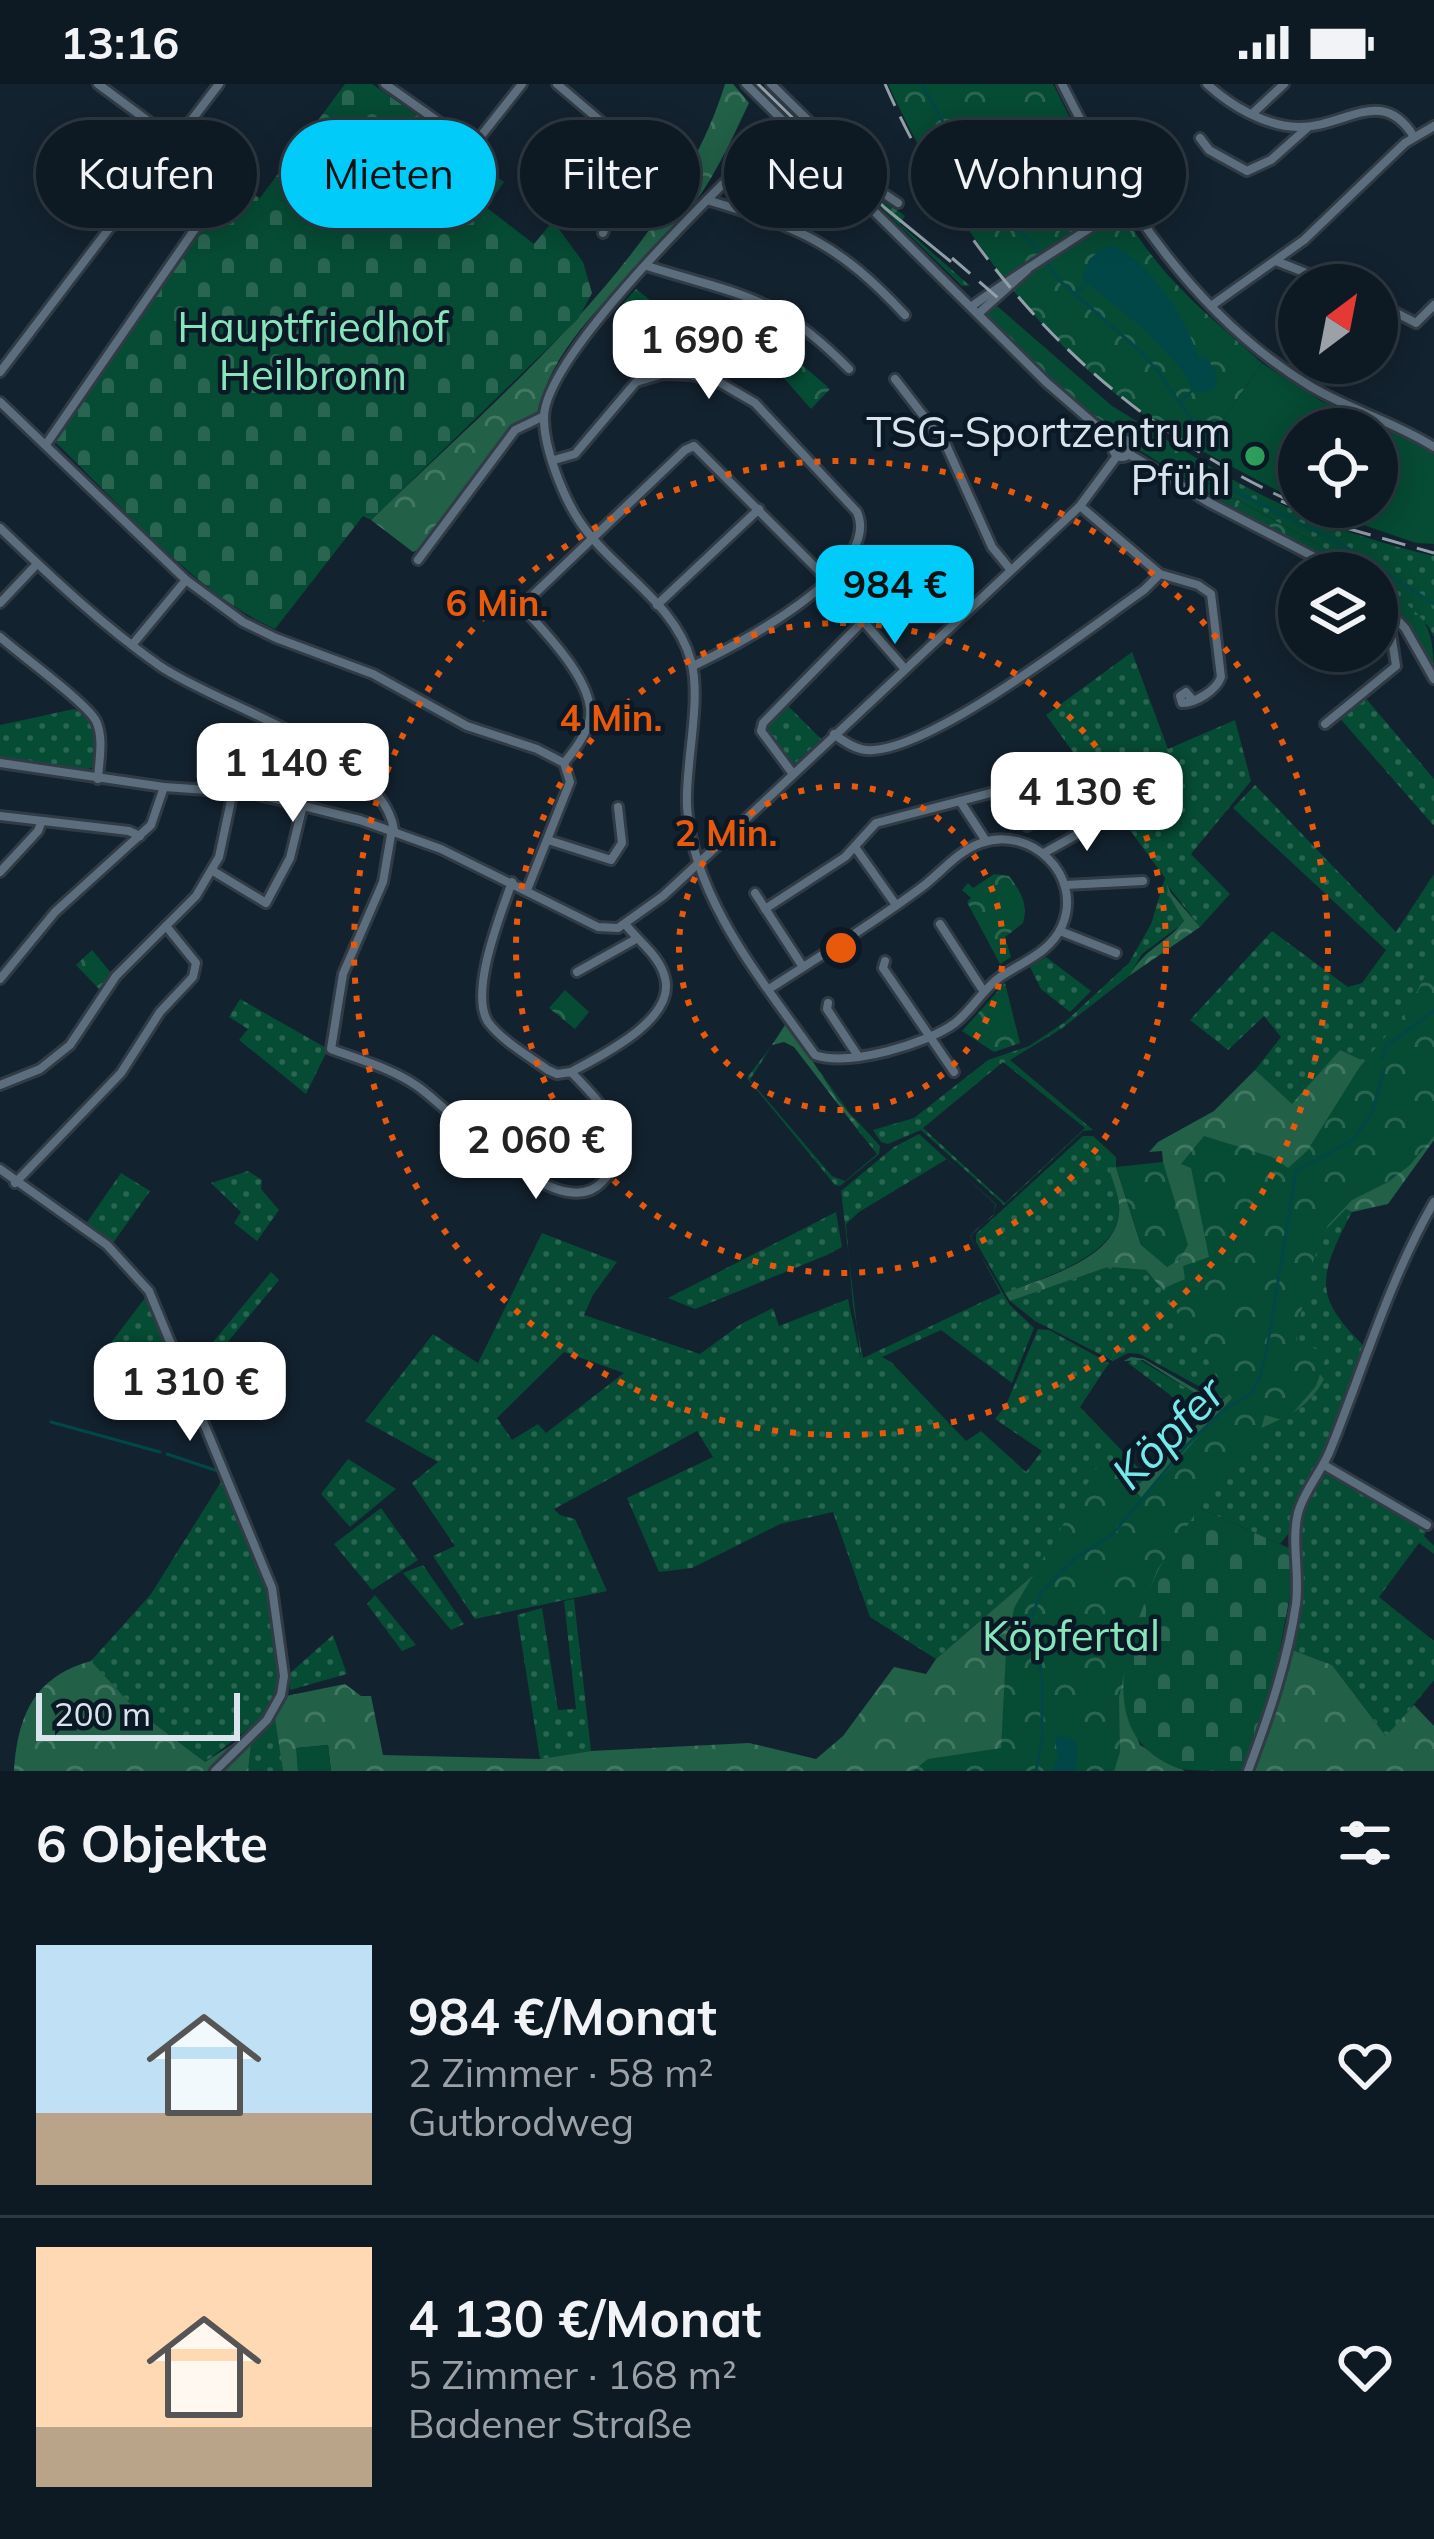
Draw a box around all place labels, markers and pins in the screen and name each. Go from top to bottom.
pin: 1 690 € [598,300,820,402]
place label: TSG-Sportzentrum Pfühl [866,405,1231,506]
marker: TSG-Sportzentrum Pfühl [1242,443,1268,469]
pin: 984 € [811,545,979,647]
pin: 1 140 € [182,723,404,825]
pin: 4 130 € [976,752,1198,854]
centre of rings [820,927,862,969]
pin: 2 060 € [425,1100,647,1202]
pin: 1 310 € [79,1342,301,1444]

